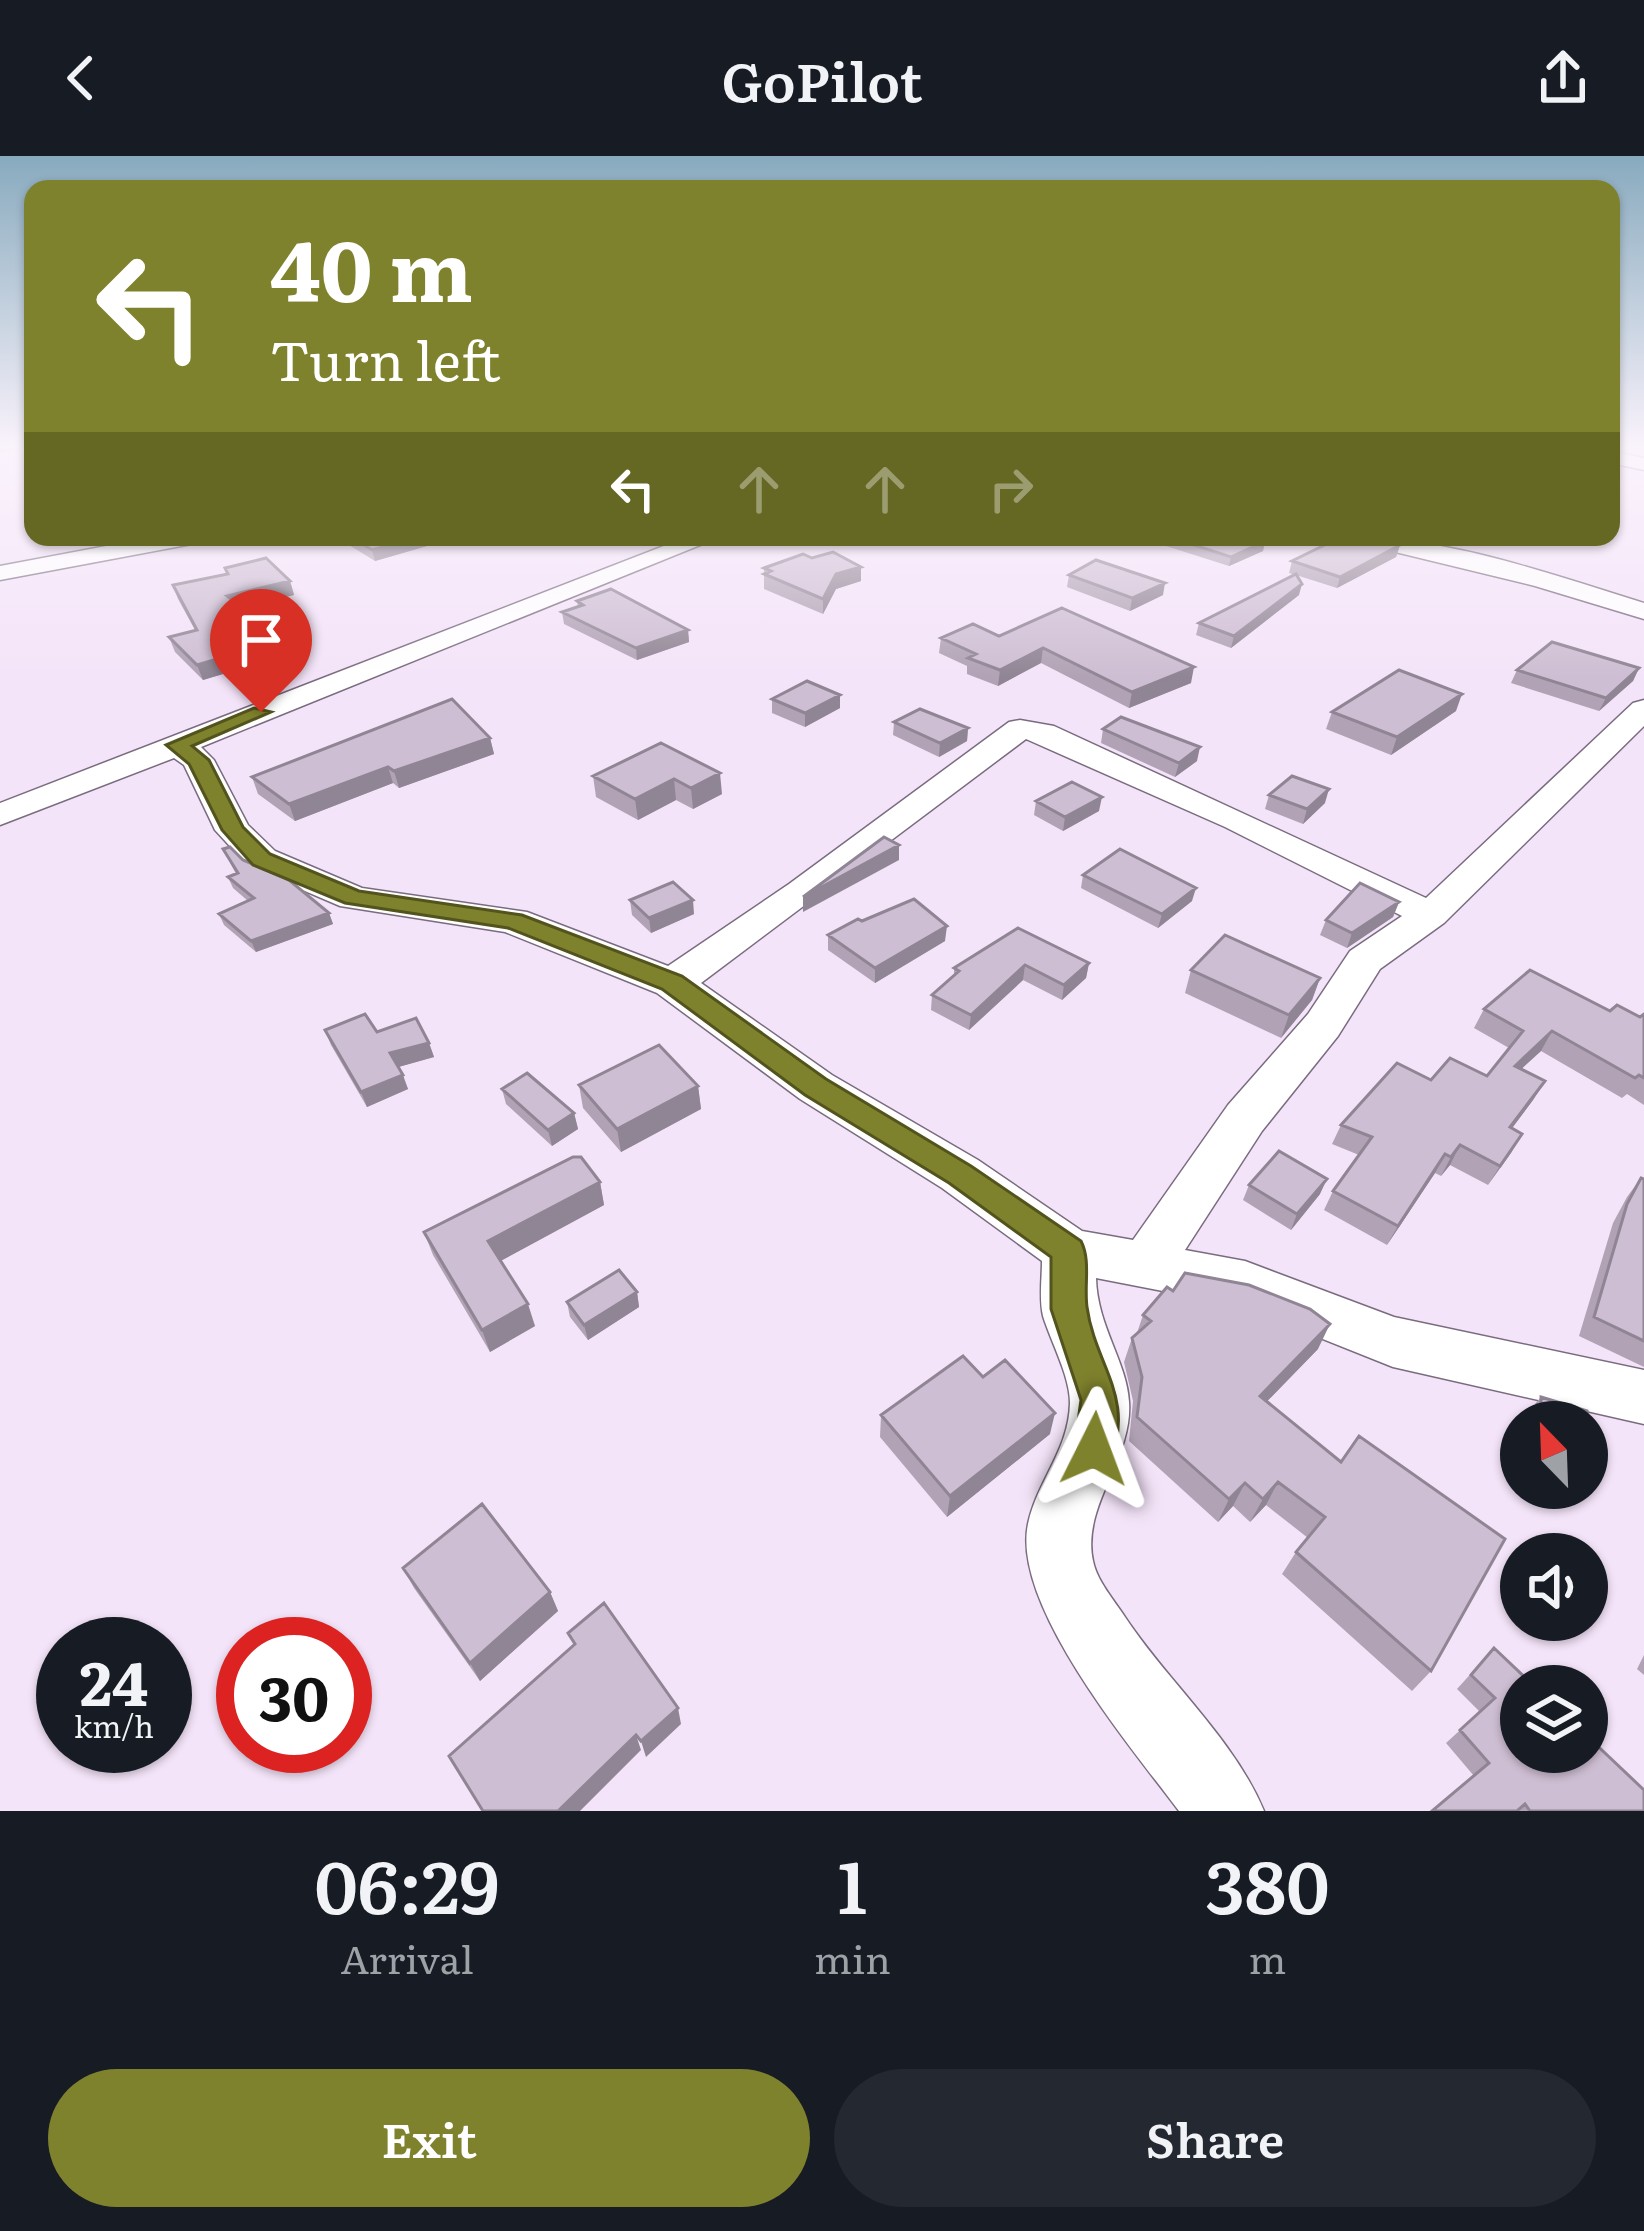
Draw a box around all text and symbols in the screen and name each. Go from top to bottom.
text: GoPilot [722,38,922,119]
icon: back [48,45,114,111]
icon: share [1530,45,1596,111]
text: 40 m [270,203,473,328]
icon: left [72,228,228,384]
text: Turn left [270,317,501,398]
icon: left [600,456,666,522]
icon: ahead [726,456,792,522]
icon: ahead [852,456,918,522]
icon: right [978,456,1044,522]
pin [210,589,312,712]
icon: arrive [228,607,294,673]
position arrow [1031,1386,1157,1512]
north arrow [1500,1401,1608,1509]
map controls [1500,1401,1608,1773]
button: sound [1500,1533,1608,1641]
speed limit sign: 30 [216,1617,372,1773]
text: 24 [80,1635,148,1724]
button: layers [1500,1665,1608,1773]
text: km/h [74,1703,154,1747]
text: 06:29 [315,1829,499,1936]
text: 1 [838,1829,867,1936]
text: 380 [1205,1829,1329,1936]
text: Arrival [340,1928,474,1986]
text: min [814,1928,891,1986]
text: m [1248,1928,1286,1986]
button: Exit [48,2069,810,2207]
button: Share [834,2069,1596,2207]

